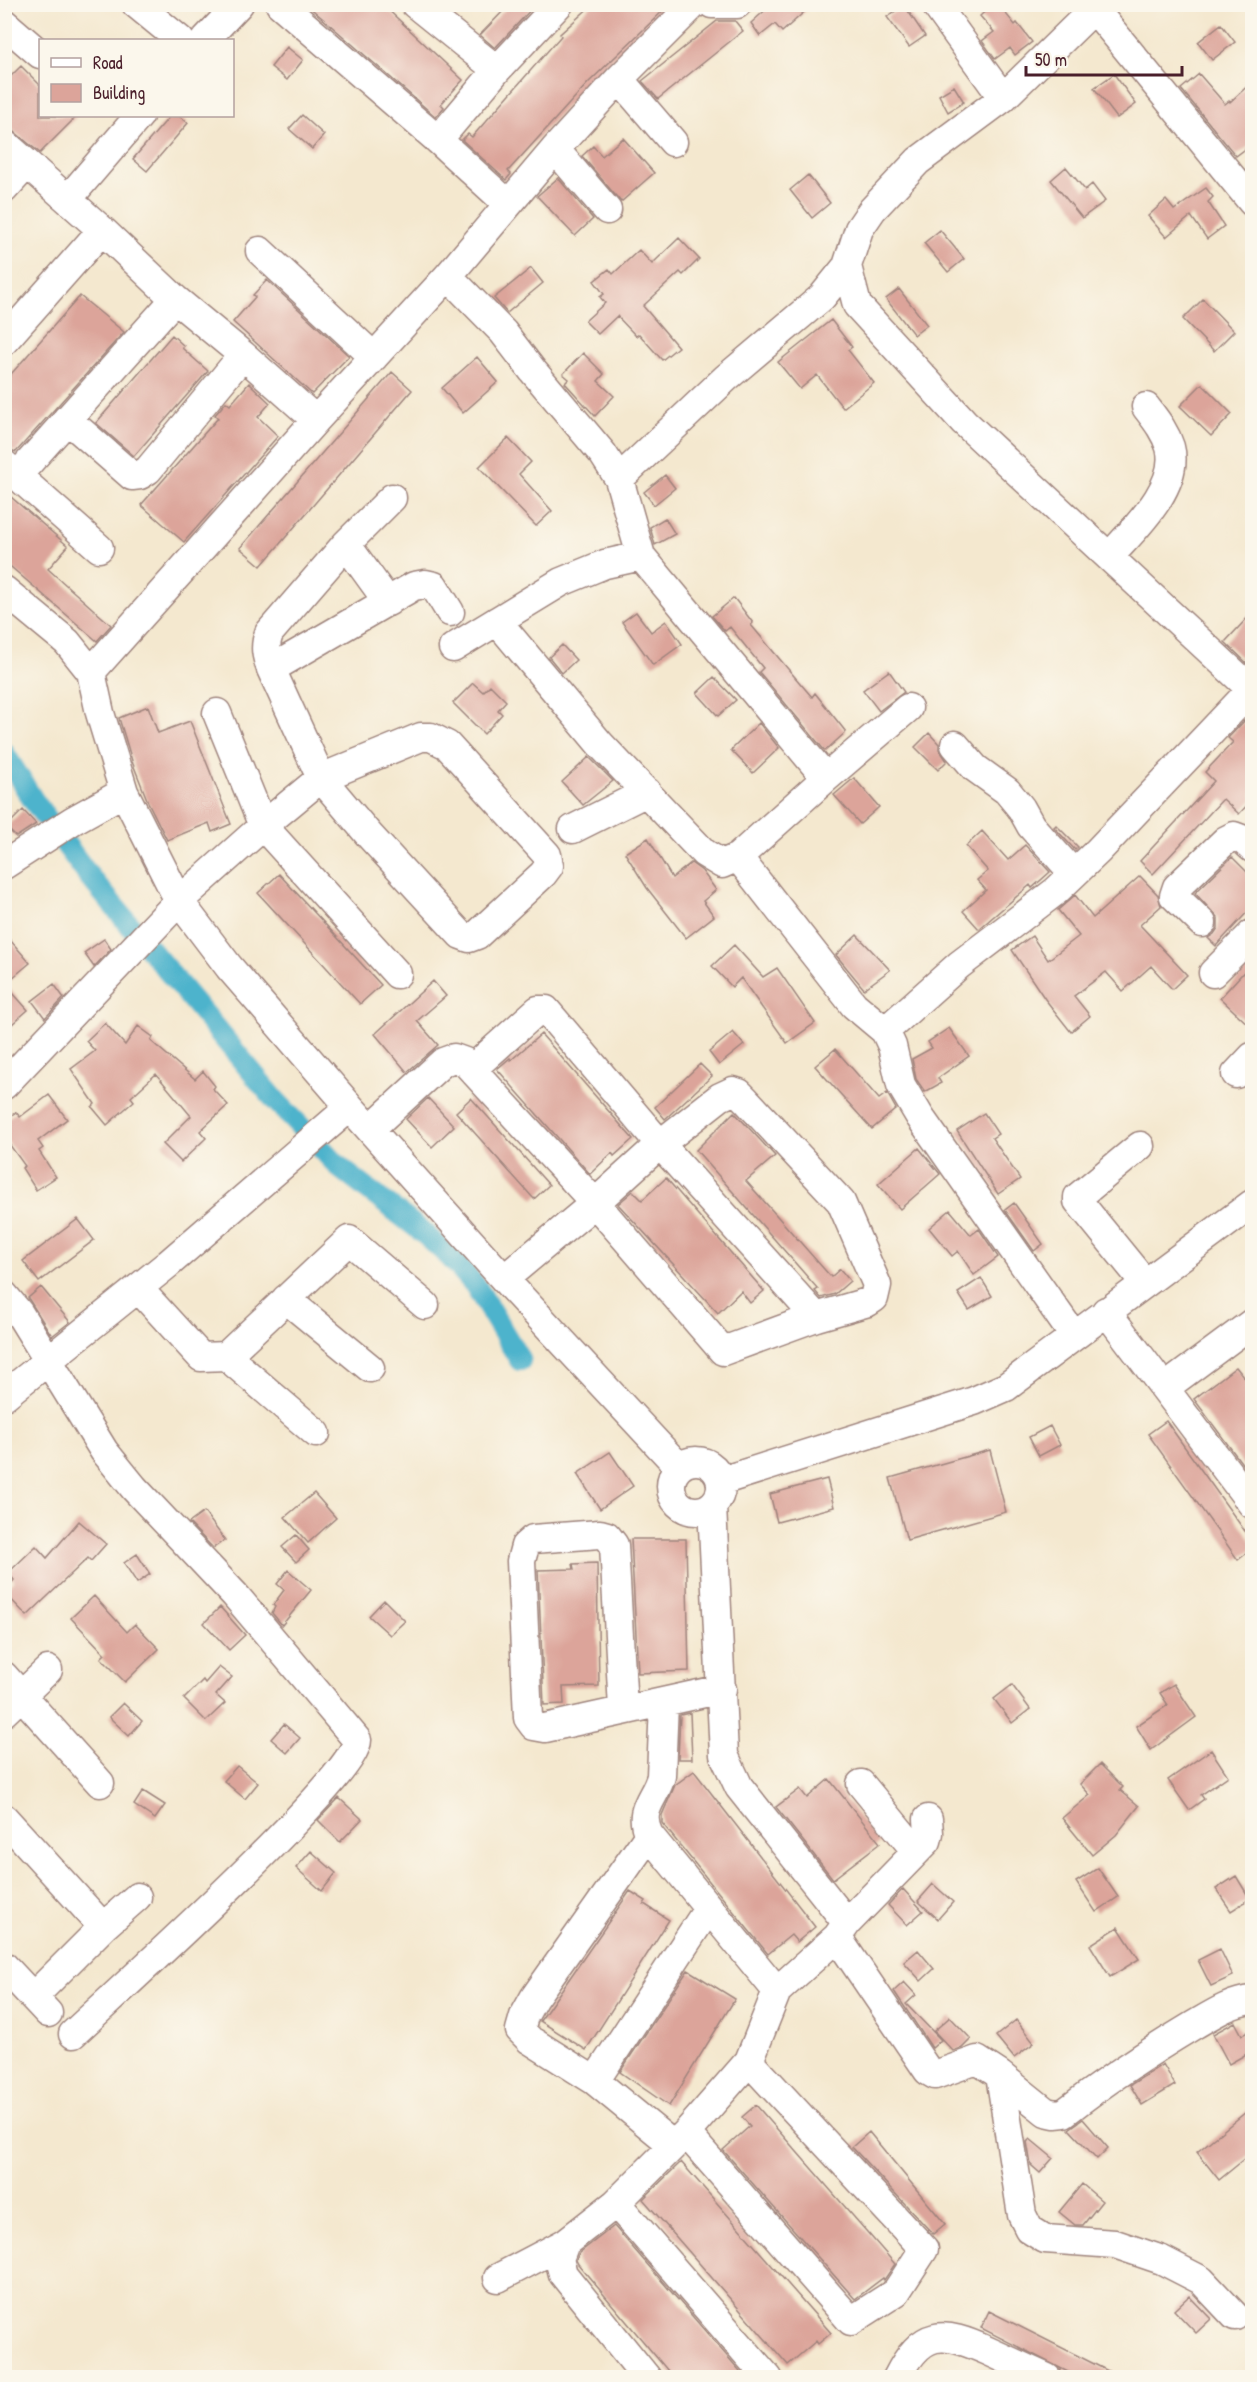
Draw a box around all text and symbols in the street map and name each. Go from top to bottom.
legend [39,39,234,117]
scale bar [1026,39,1182,77]
text: 50 m [1035,47,1067,72]
text: Road [93,50,123,75]
text: Building [93,80,145,105]

